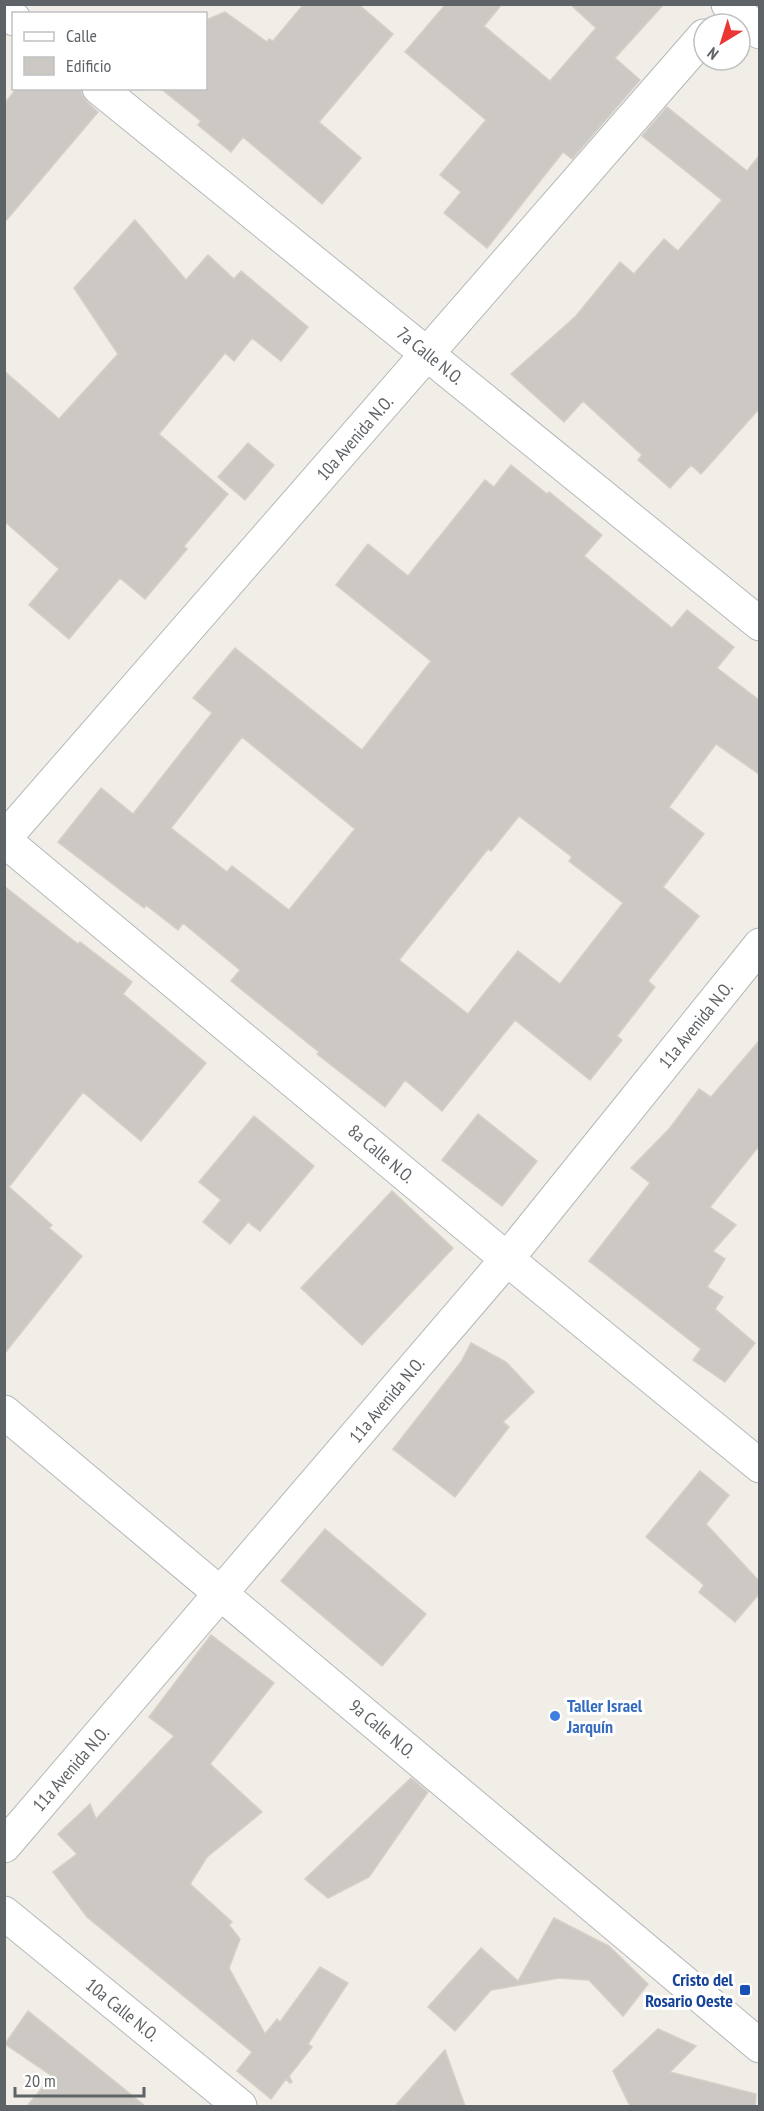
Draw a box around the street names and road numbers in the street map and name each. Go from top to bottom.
street label: 7a Calle N.O. [392,322,468,389]
street label: 10a Avenida N.O. [311,390,398,485]
street label: 11a Avenida N.O. [654,977,738,1073]
street label: 8a Calle N.O. [343,1119,419,1188]
street label: 11a Avenida N.O. [344,1352,429,1447]
street label: 9a Calle N.O. [344,1694,420,1763]
street label: 11a Avenida N.O. [27,1721,114,1816]
street label: 10a Calle N.O. [81,1973,164,2046]

